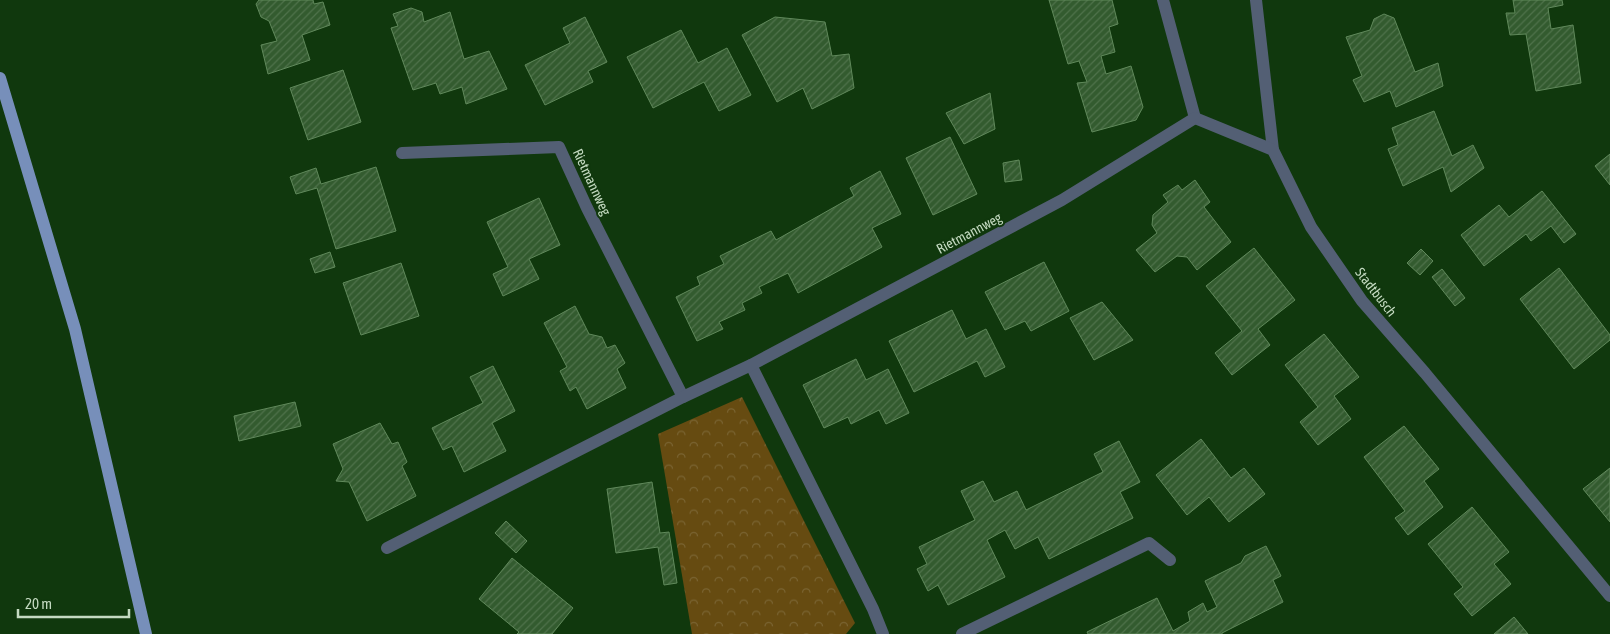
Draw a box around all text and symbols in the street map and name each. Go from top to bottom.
street label: Rietmannweg [570,146,614,218]
street label: Rietmannweg [934,209,1004,257]
street label: Stadtbusch [1352,264,1400,320]
scale bar [18,586,129,618]
text: 20 m [25,595,52,612]

